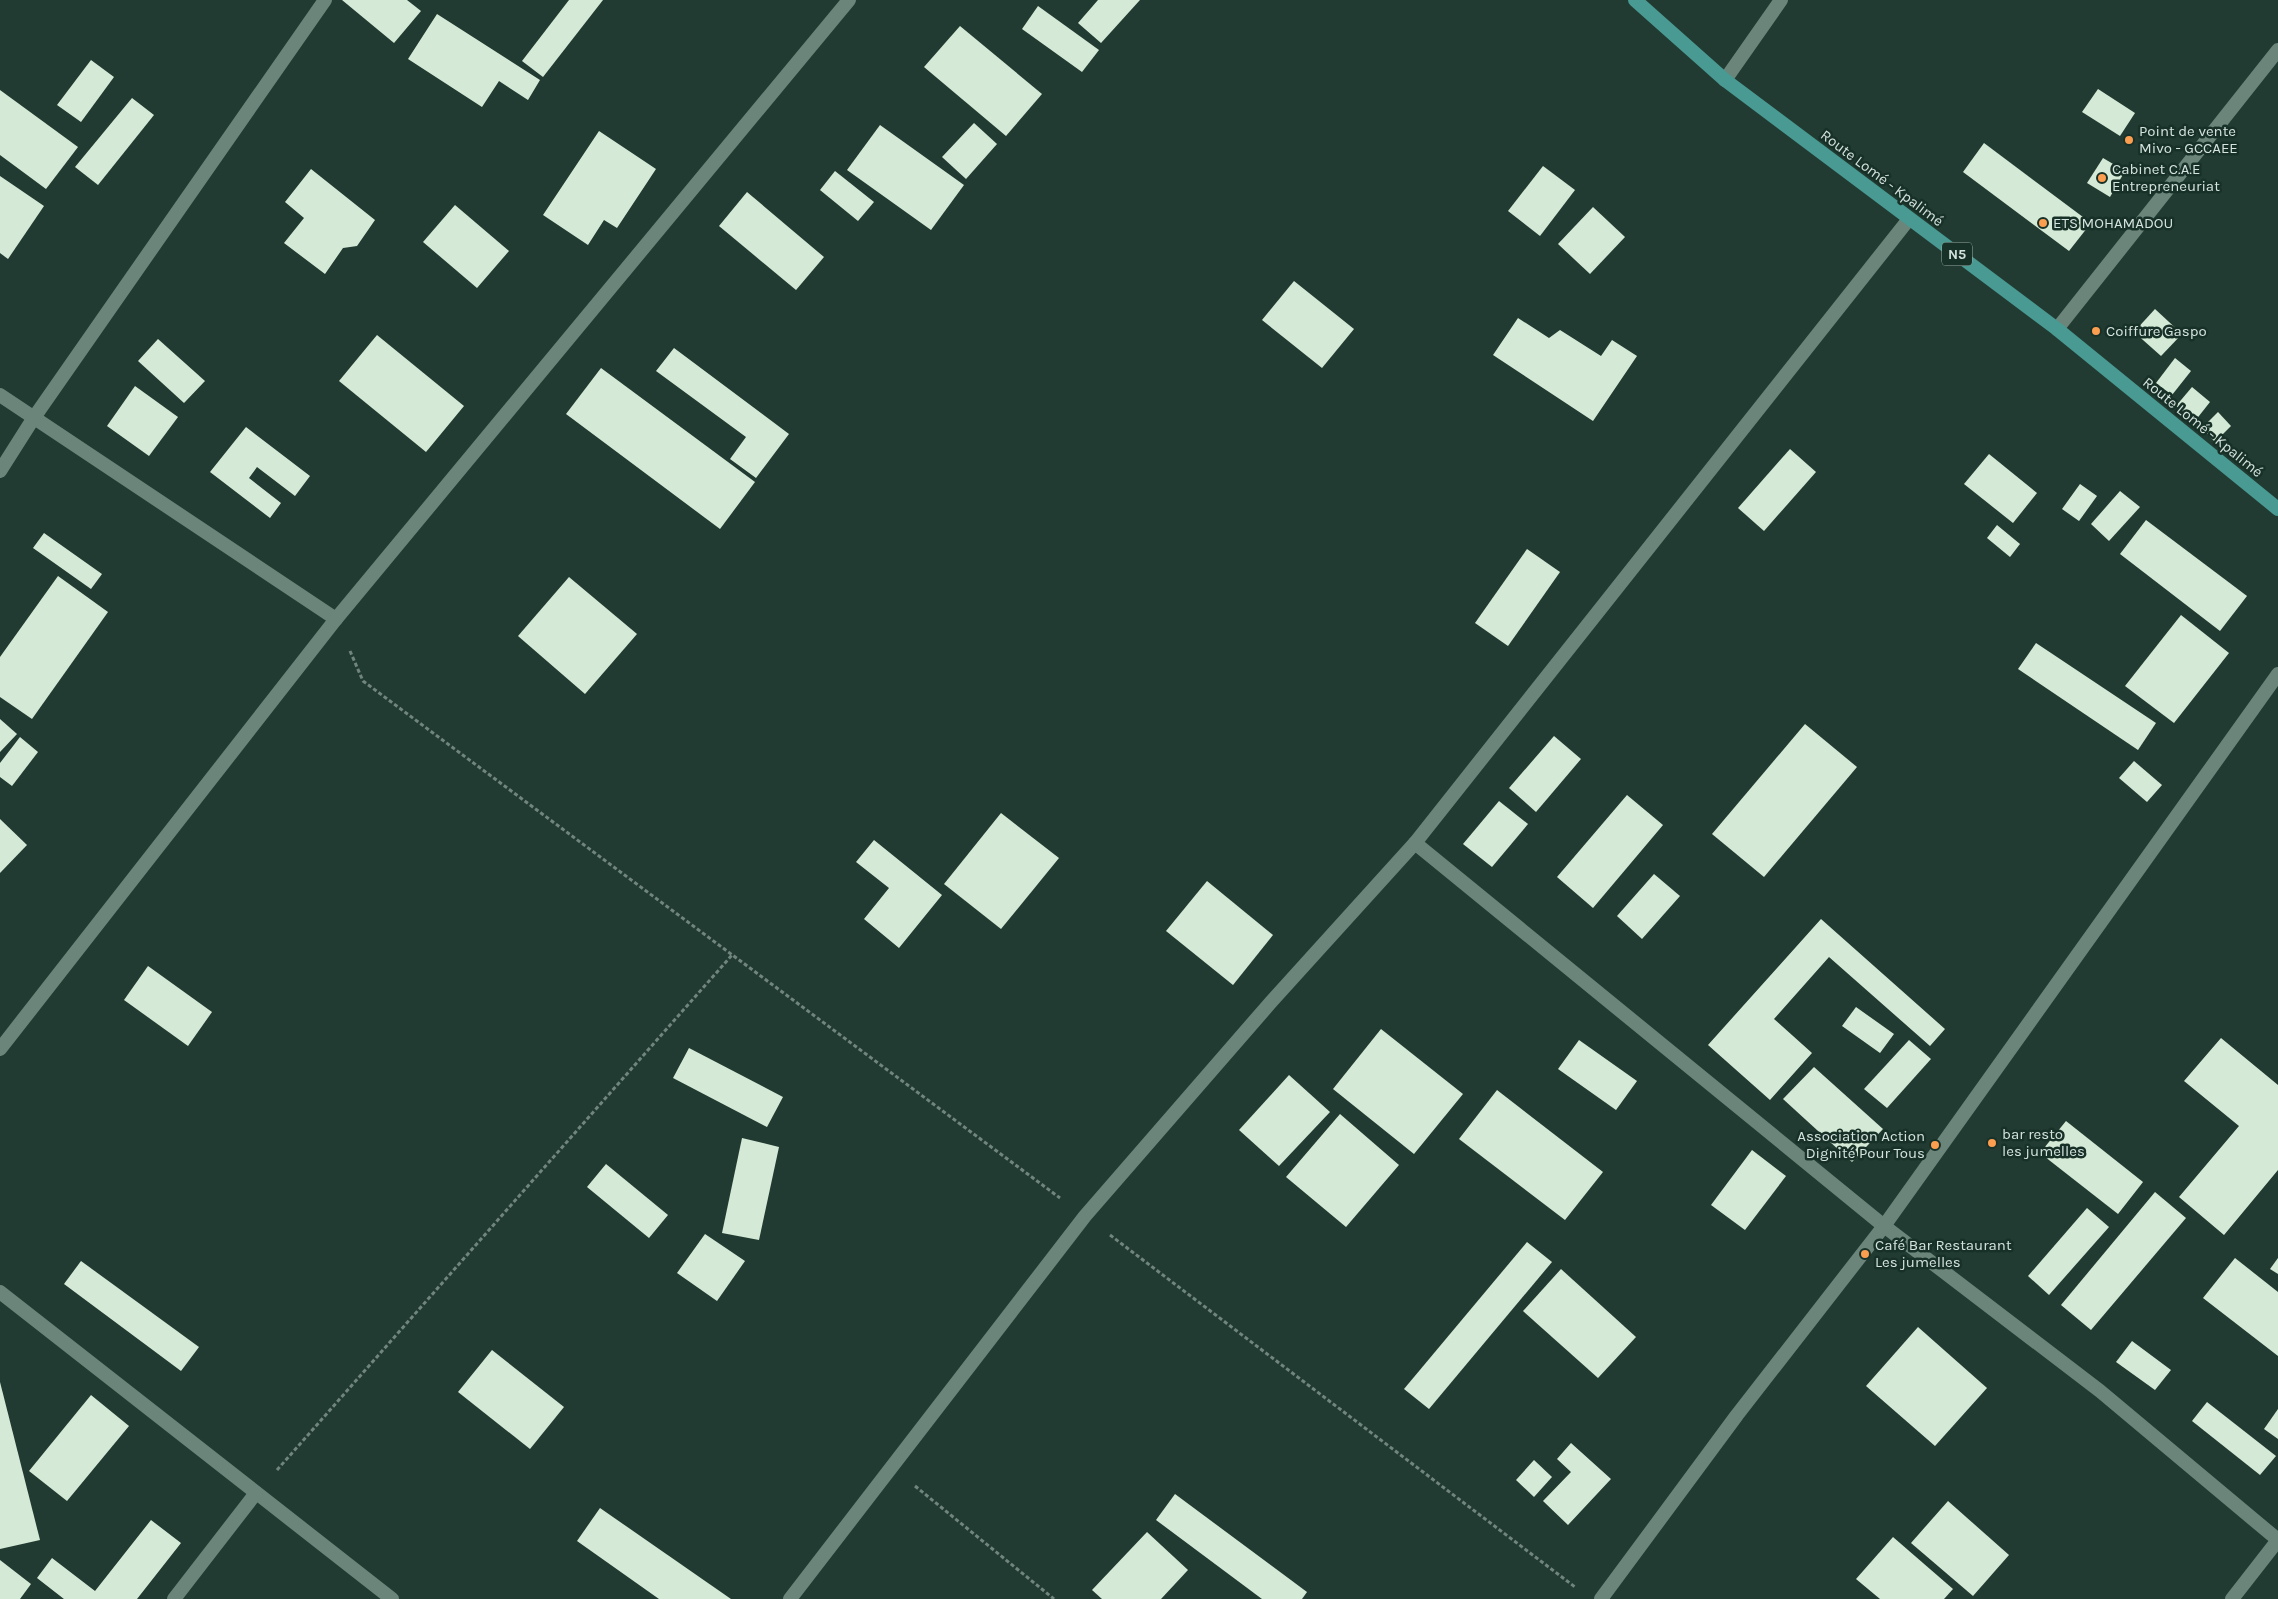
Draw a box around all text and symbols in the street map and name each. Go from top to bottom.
place label: Point de vente Mivo - GCCAEE [2139,122,2238,157]
street label: Route Lomé - Kpalimé [1817,126,1947,230]
marker: Point de vente Mivo - GCCAEE [2123,134,2135,146]
place label: Cabinet C.A.E Entrepreneuriat [2112,160,2220,195]
marker: Cabinet C.A.E Entrepreneuriat [2096,172,2108,184]
place label: ETS MOHAMADOU [2053,214,2173,232]
marker: ETS MOHAMADOU [2037,217,2049,229]
road number: N5 [1942,242,1972,266]
place label: Coiffure Gaspo [2106,322,2207,340]
marker: Coiffure Gaspo [2090,325,2102,337]
street label: Route Lomé - Kpalimé [2139,373,2267,481]
place label: bar resto les jumelles [2002,1125,2085,1160]
place label: Association Action Dignité Pour Tous [1797,1127,1925,1162]
marker: bar resto les jumelles [1986,1137,1998,1149]
marker: Association Action Dignité Pour Tous [1929,1139,1941,1151]
place label: Café Bar Restaurant Les jumelles [1875,1236,2012,1271]
marker: Café Bar Restaurant Les jumelles [1859,1248,1871,1260]

